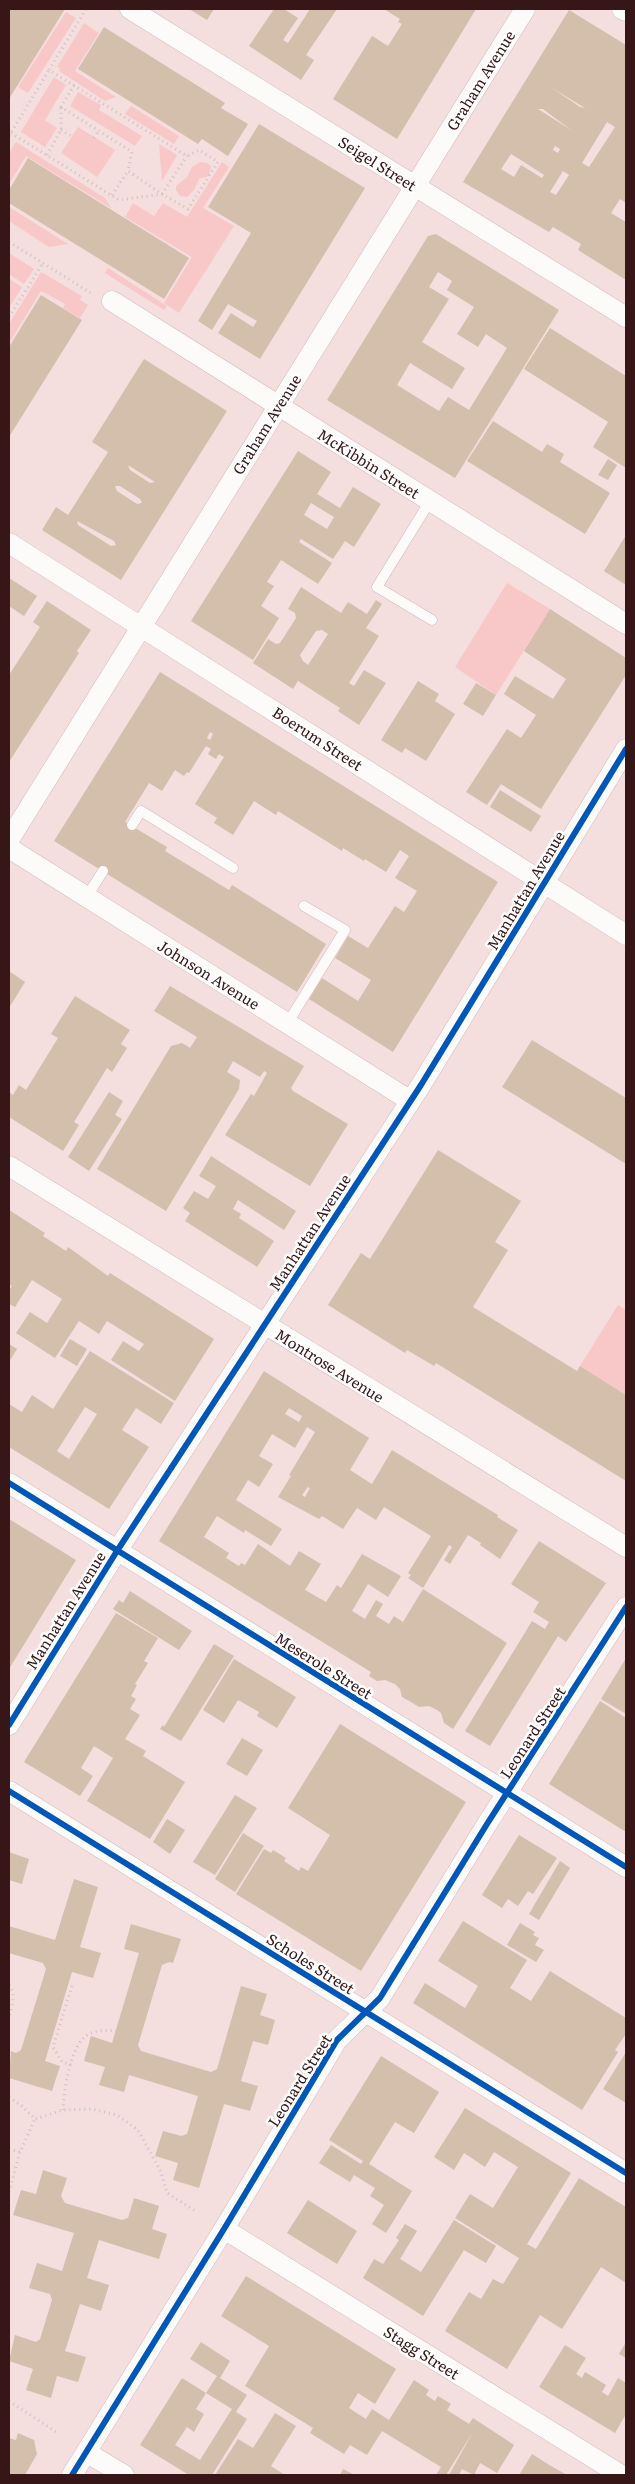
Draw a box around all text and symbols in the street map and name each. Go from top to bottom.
street label: Graham Avenue [440,25,520,135]
street label: Seigel Street [334,130,422,196]
street label: Graham Avenue [226,369,306,479]
street label: McKibbin Street [313,422,425,504]
street label: Boerum Street [268,700,368,776]
street label: Manhattan Avenue [480,826,570,954]
street label: Johnson Avenue [153,933,265,1015]
street label: Manhattan Avenue [262,1169,356,1295]
street label: Montrose Avenue [271,1322,389,1408]
street label: Manhattan Avenue [19,1546,111,1674]
street label: Meserole Street [271,1626,377,1704]
street label: Leonard Street [494,1681,570,1783]
street label: Scholes Street [263,1927,359,1999]
street label: Leonard Street [261,2029,337,2131]
street label: Stagg Street [380,2320,464,2384]

